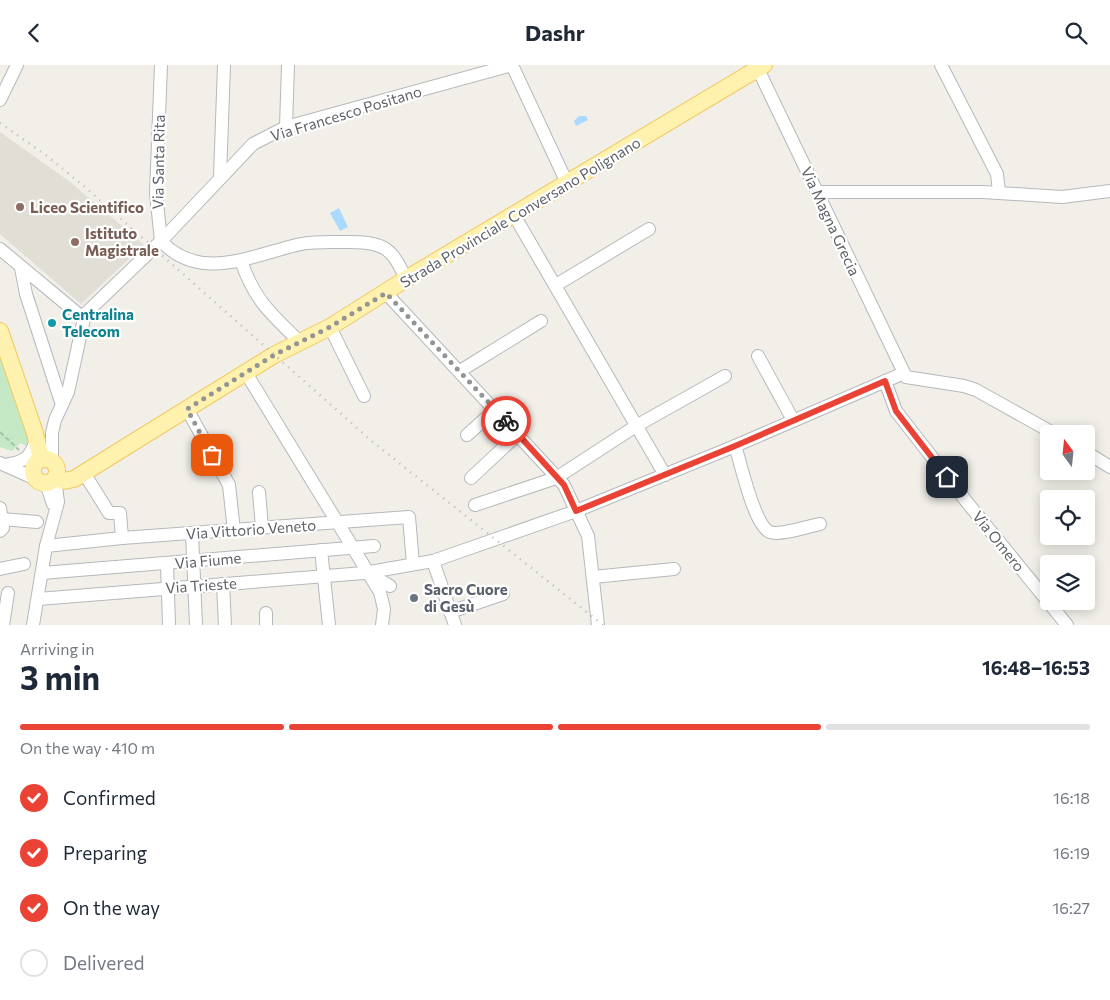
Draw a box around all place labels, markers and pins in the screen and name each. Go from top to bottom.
place label: Liceo Scientifico [30,198,144,216]
marker: Liceo Scientifico [14,201,26,213]
place label: Istituto Magistrale [85,224,159,259]
marker: Istituto Magistrale [69,236,81,248]
place label: Centralina Telecom [62,305,134,340]
marker: Centralina Telecom [46,317,58,329]
pin [191,434,233,476]
pin [926,456,968,498]
place label: Sacro Cuore di Gesù [424,580,508,615]
marker: Sacro Cuore di Gesù [408,592,420,604]

